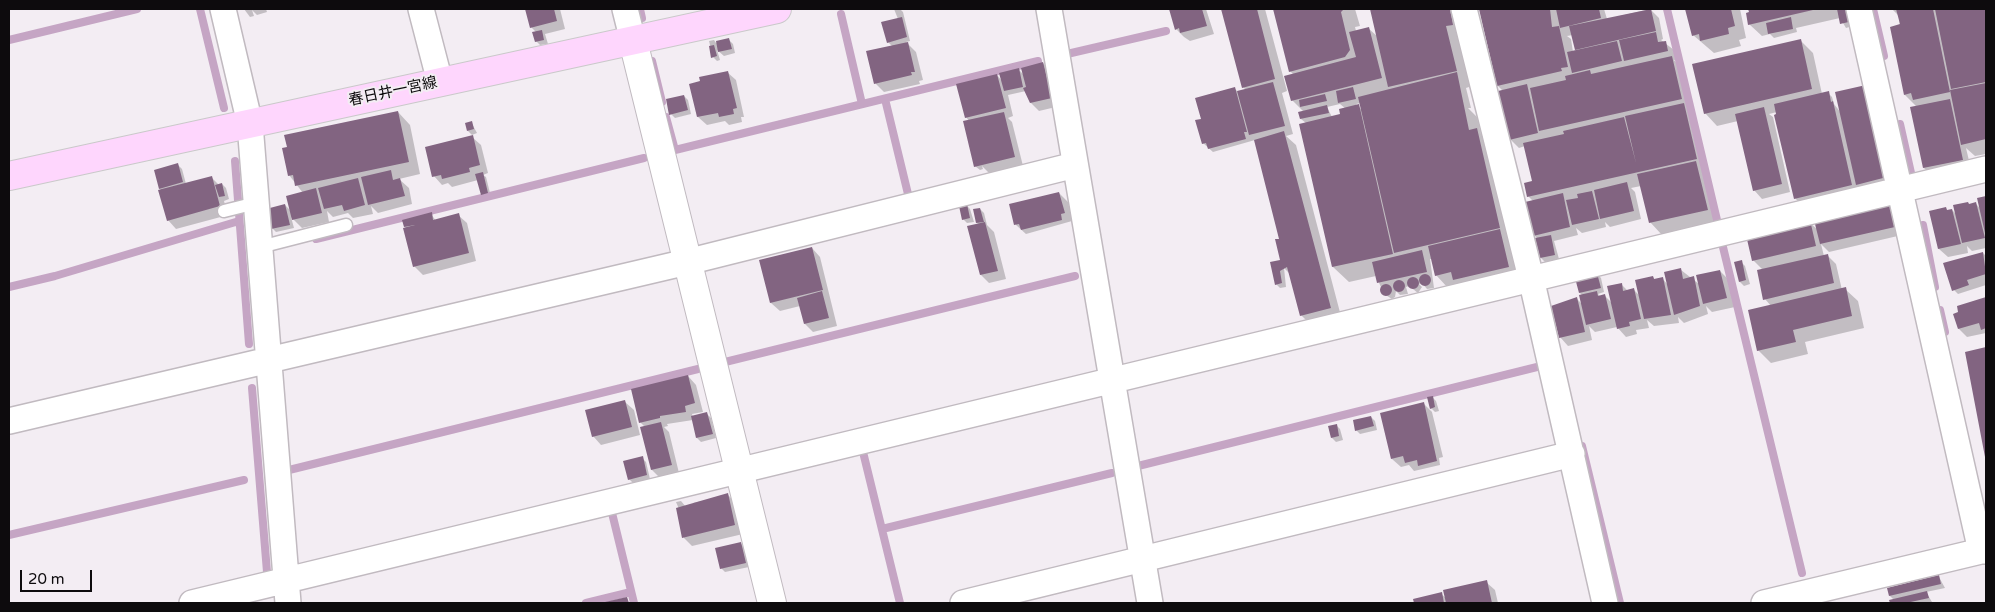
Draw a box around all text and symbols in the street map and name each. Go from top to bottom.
street label: 春日井一宮線 [347,74,439,110]
scale bar [22,560,95,592]
text: 20 m [28,570,65,588]

